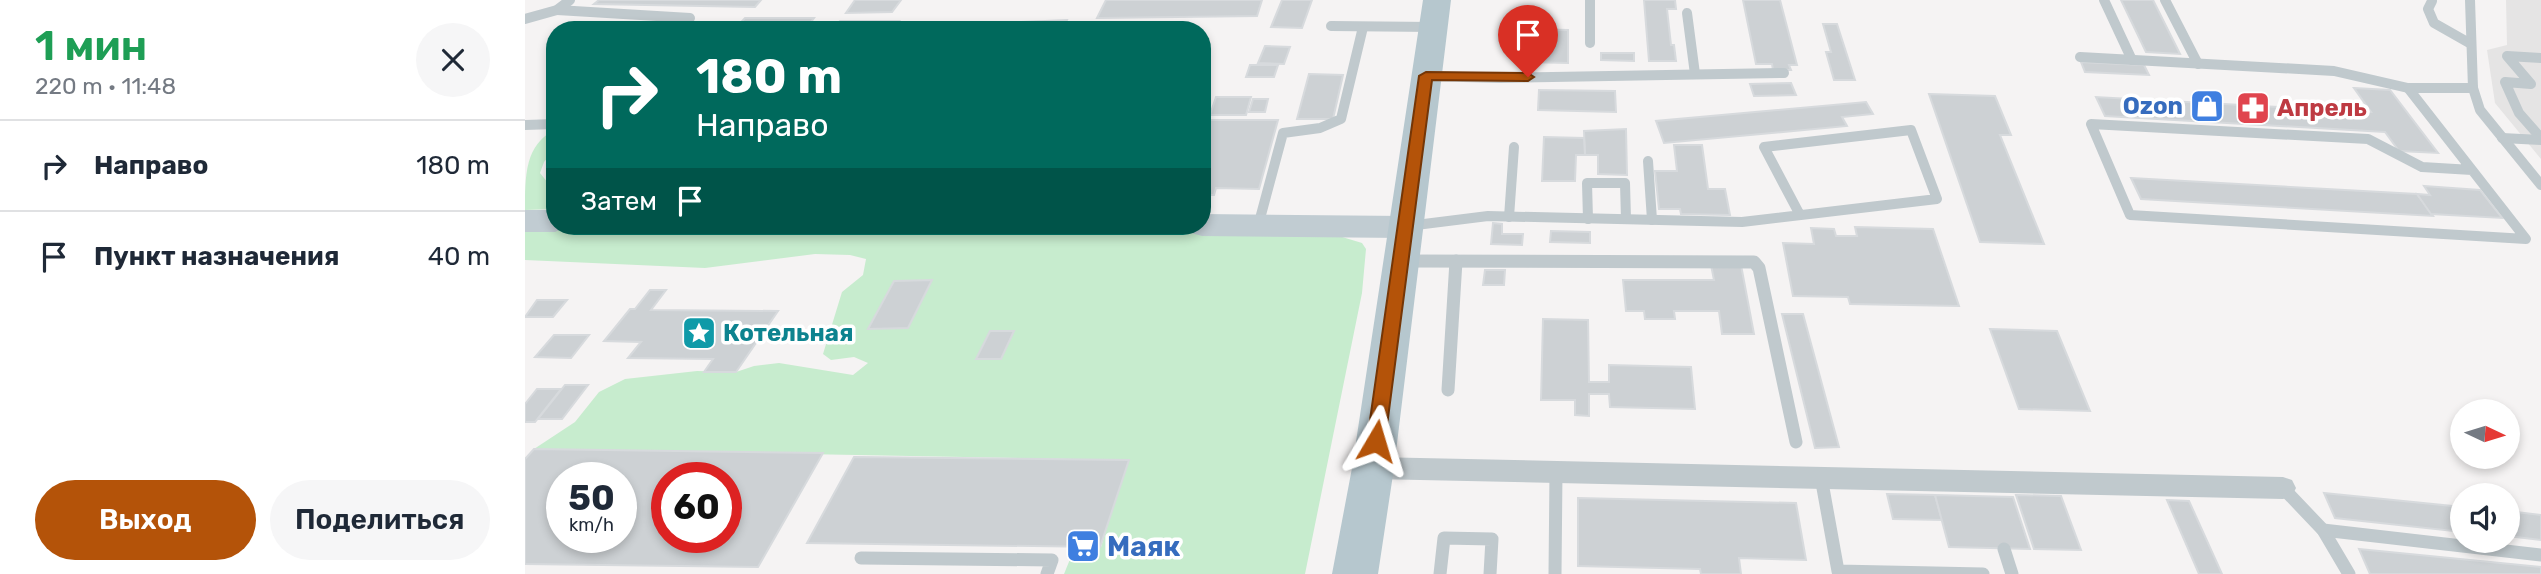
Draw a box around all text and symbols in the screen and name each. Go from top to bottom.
pin [1498,5,1558,77]
icon: arrive [1509,16,1547,54]
text: 1 мин [35,21,147,71]
button: close [416,23,490,97]
text: 180 m [696,47,842,105]
icon: right [581,49,672,140]
text: 220 m · 11:48 [35,72,176,100]
shop icon: Ozon [2188,87,2226,125]
pharmacy icon: Апрель [2234,89,2272,127]
place label: Ozon [2123,92,2183,120]
place label: Апрель [2277,94,2367,122]
text: Направо [696,106,829,144]
icon: right [35,147,73,185]
text: Направо [94,150,208,181]
text: 180 m [416,150,490,181]
icon: arrive [671,182,709,220]
text: Затем [581,186,657,217]
icon: arrive [35,238,73,276]
text: Пункт назначения [94,241,339,272]
text: 40 m [428,241,490,272]
place icon: Котельная [680,314,718,352]
place label: Котельная [723,319,853,347]
north arrow [2450,399,2520,469]
map controls [2450,399,2520,553]
position arrow [1339,404,1413,478]
speed limit sign: 60 [651,462,742,553]
text: 50 [568,477,615,519]
button: Выход [35,480,256,560]
button: Поделиться [270,480,490,560]
button: sound [2450,483,2520,553]
text: km/h [569,514,614,536]
supermarket icon: Маяк [1064,527,1102,565]
place label: Маяк [1107,530,1181,563]

